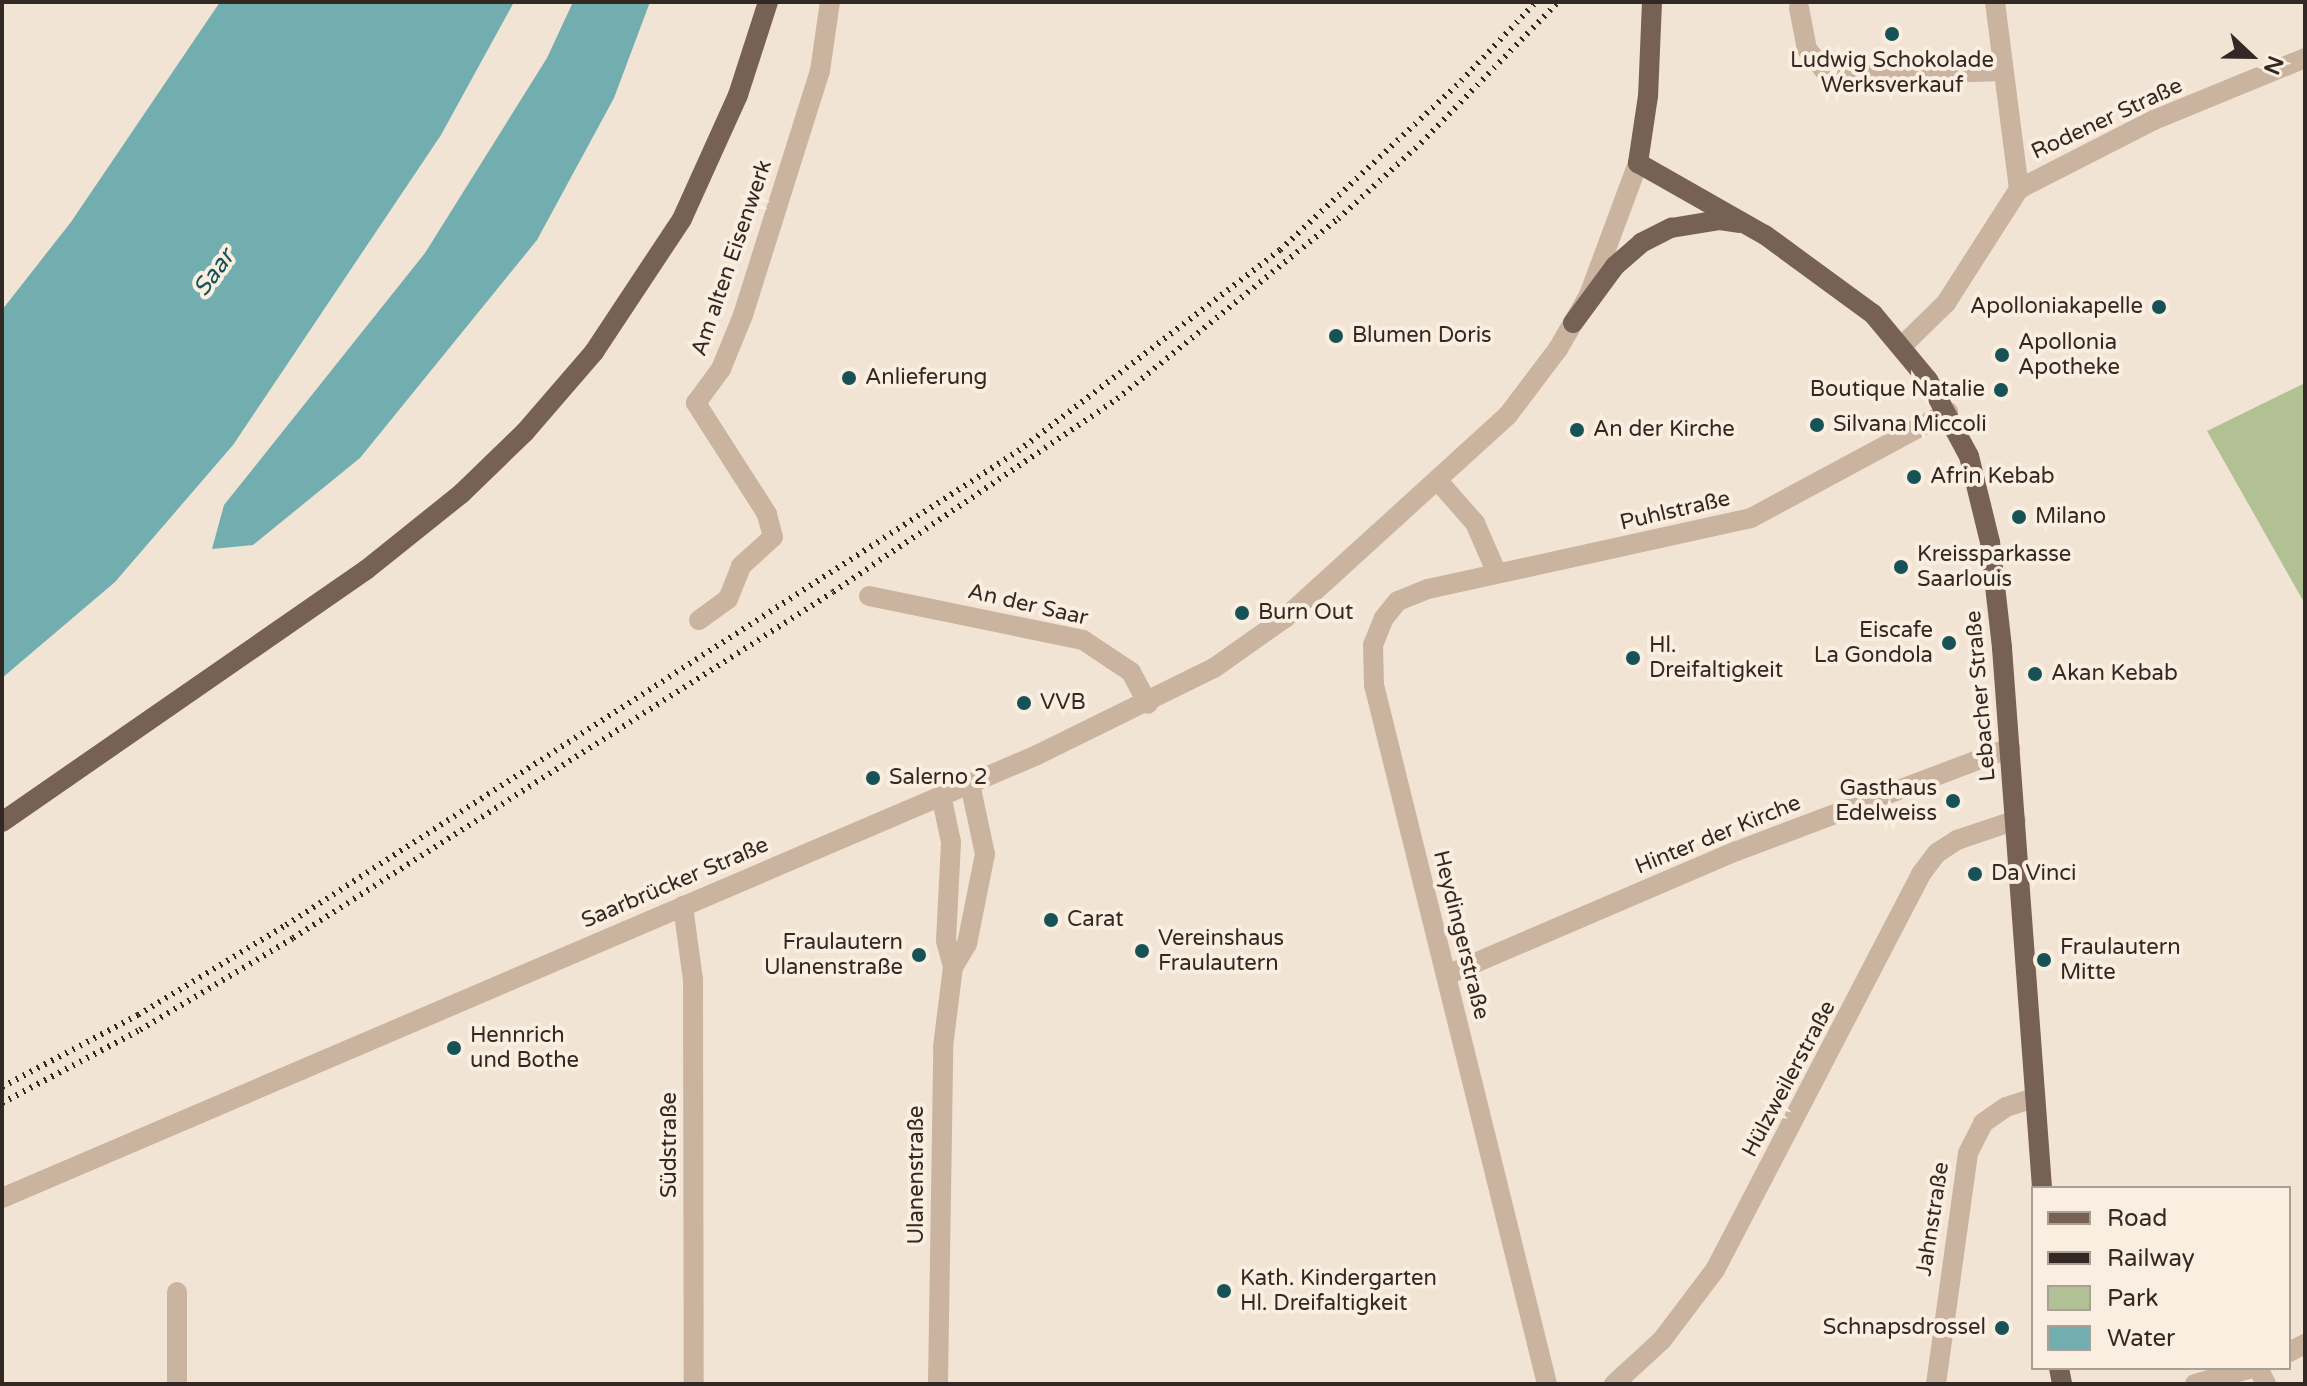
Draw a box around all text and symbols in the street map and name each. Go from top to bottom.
north arrow [2211,16,2291,96]
marker: Ludwig Schokolade Werksverkauf [1883,25,1901,43]
place label: Ludwig Schokolade Werksverkauf [1790,47,1994,98]
text: N [2258,52,2289,78]
street label: Rodener Straße [2027,72,2187,166]
street label: Am alten Eisenwerk [686,156,778,360]
water label: Saar [187,244,241,302]
place label: Apolloniakapelle [1970,294,2143,320]
marker: Apolloniakapelle [2150,298,2168,316]
place label: Blumen Doris [1352,323,1492,349]
marker: Blumen Doris [1327,327,1345,345]
place label: Apollonia Apotheke [2018,329,2120,380]
marker: Apollonia Apotheke [1993,346,2011,364]
place label: Anlieferung [865,365,987,391]
marker: Anlieferung [840,369,858,387]
place label: Boutique Natalie [1810,377,1985,403]
marker: Boutique Natalie [1992,381,2010,399]
place label: Silvana Miccoli [1833,412,1987,438]
marker: Silvana Miccoli [1808,416,1826,434]
place label: An der Kirche [1593,417,1735,443]
marker: An der Kirche [1568,421,1586,439]
place label: Afrin Kebab [1930,464,2055,490]
marker: Afrin Kebab [1905,468,1923,486]
street label: Puhlstraße [1617,485,1733,537]
place label: Milano [2035,504,2106,530]
marker: Milano [2010,508,2028,526]
place label: Kreissparkasse Saarlouis [1917,541,2071,592]
marker: Kreissparkasse Saarlouis [1892,558,1910,576]
street label: An der Saar [965,578,1091,632]
place label: Burn Out [1258,600,1354,626]
marker: Burn Out [1233,604,1251,622]
street label: Lebacher Straße [1960,610,2002,782]
place label: Eiscafe La Gondola [1814,617,1933,668]
place label: Hl. Dreifaltigkeit [1649,632,1783,684]
marker: Eiscafe La Gondola [1940,634,1958,652]
marker: Hl. Dreifaltigkeit [1624,649,1642,667]
place label: Akan Kebab [2051,661,2178,687]
marker: Akan Kebab [2026,665,2044,683]
place label: VVB [1040,690,1086,716]
marker: VVB [1015,694,1033,712]
place label: Salerno 2 [889,765,988,791]
marker: Salerno 2 [864,769,882,787]
place label: Gasthaus Edelweiss [1835,775,1937,826]
street label: Hinter der Kirche [1631,790,1805,880]
marker: Gasthaus Edelweiss [1944,792,1962,810]
street label: Saarbrücker Straße [578,832,772,934]
street label: Heydingerstraße [1427,848,1495,1022]
place label: Da Vinci [1991,861,2077,887]
marker: Da Vinci [1966,865,1984,883]
place label: Carat [1067,907,1124,933]
marker: Carat [1042,911,1060,929]
place label: Vereinshaus Fraulautern [1158,925,1284,976]
place label: Fraulautern Ulanenstraße [764,929,903,980]
place label: Fraulautern Mitte [2060,934,2181,986]
marker: Vereinshaus Fraulautern [1133,942,1151,960]
marker: Fraulautern Ulanenstraße [910,946,928,964]
marker: Fraulautern Mitte [2035,951,2053,969]
street label: Hülzweilerstraße [1737,996,1841,1162]
place label: Hennrich und Bothe [470,1022,579,1074]
marker: Hennrich und Bothe [445,1039,463,1057]
street label: Südstraße [657,1092,683,1198]
street label: Ulanenstraße [904,1106,930,1244]
street label: Jahnstraße [1911,1160,1955,1278]
legend [2031,1186,2291,1370]
text: Road [2107,1204,2167,1233]
text: Railway [2107,1244,2195,1273]
place label: Kath. Kindergarten Hl. Dreifaltigkeit [1240,1265,1437,1316]
marker: Kath. Kindergarten Hl. Dreifaltigkeit [1215,1282,1233,1300]
text: Park [2107,1284,2158,1313]
place label: Schnapsdrossel [1823,1315,1986,1341]
marker: Schnapsdrossel [1993,1319,2011,1337]
text: Water [2107,1324,2175,1353]

